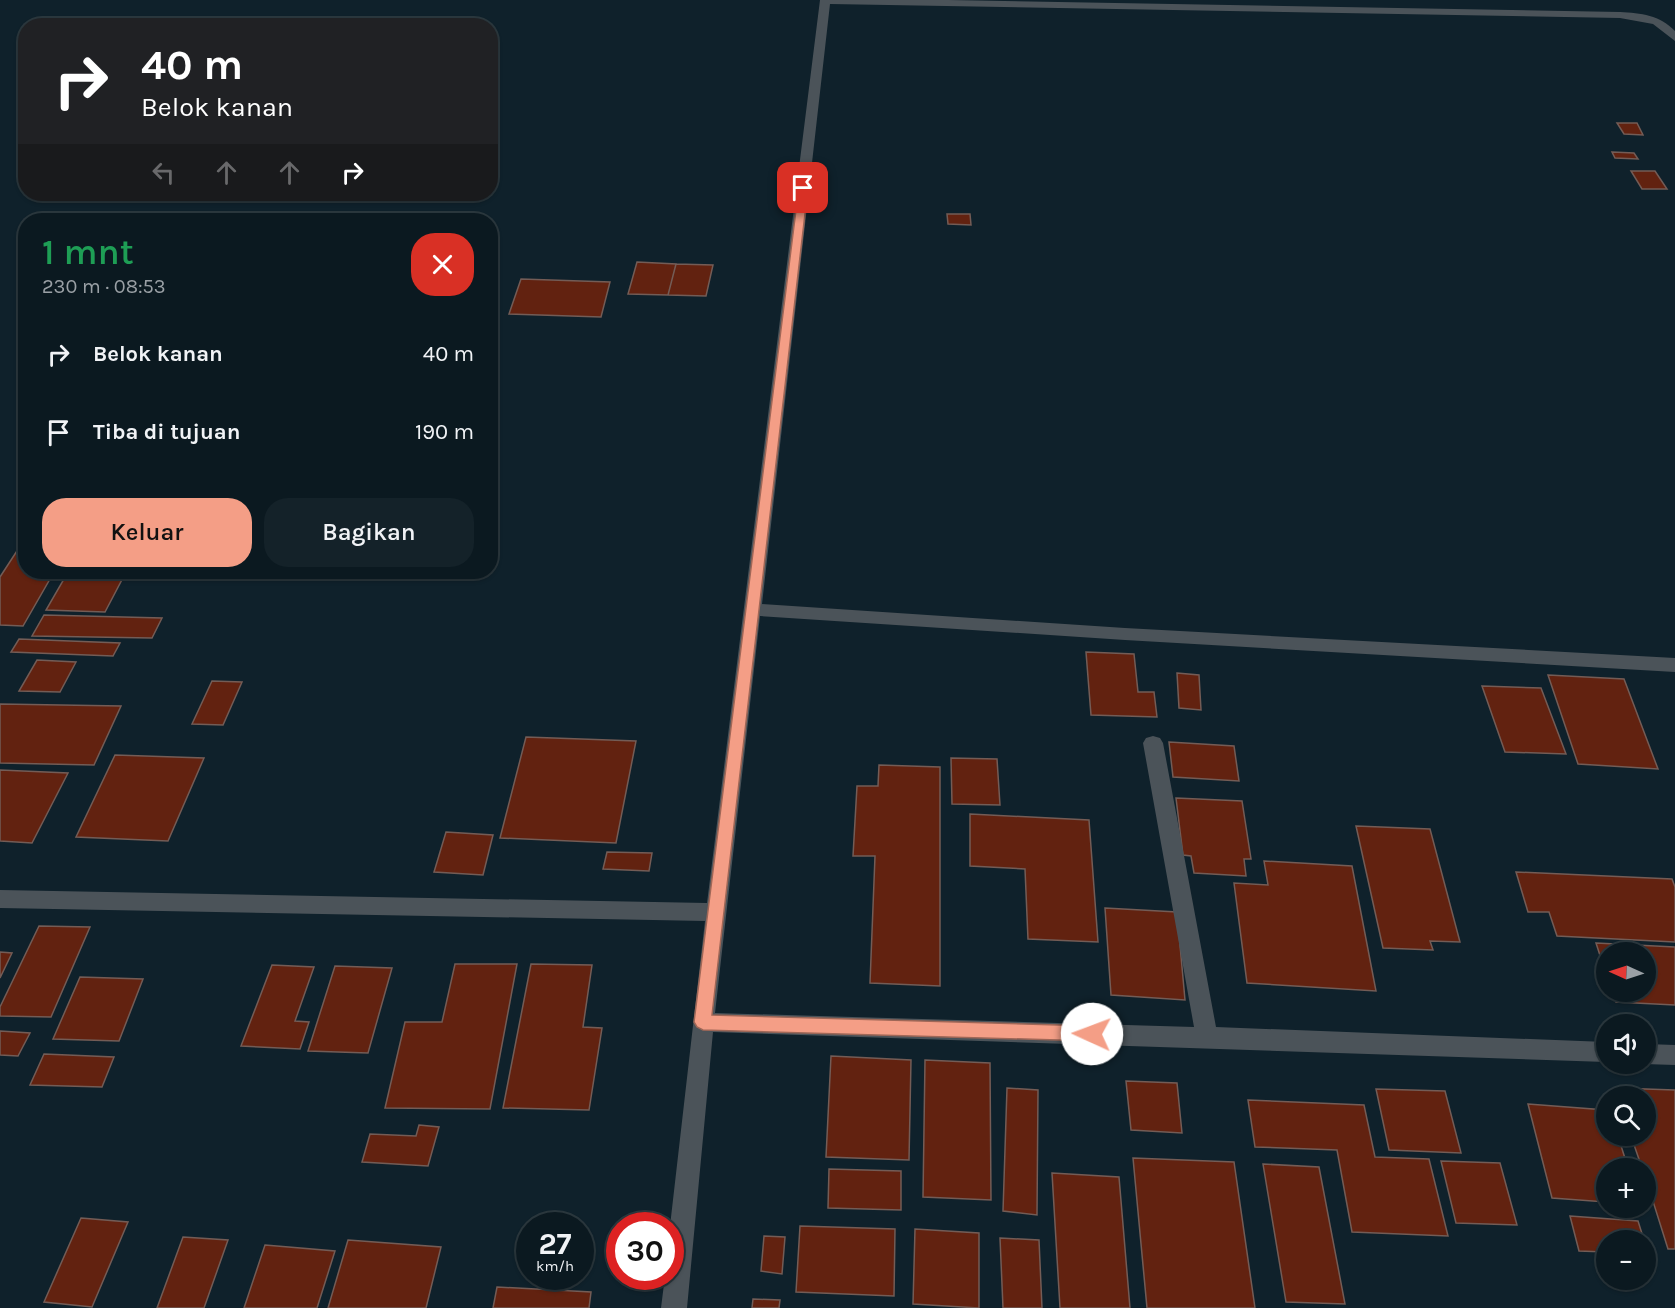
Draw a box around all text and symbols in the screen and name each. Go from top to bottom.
text: 40 m [141,40,243,90]
icon: right [42,42,120,120]
text: Belok kanan [141,91,293,123]
icon: left [147,156,180,189]
icon: ahead [210,156,243,189]
icon: ahead [273,156,306,189]
icon: right [336,156,369,189]
pin [777,162,828,213]
icon: arrive [786,171,819,204]
text: 1 mnt [42,231,134,273]
button: close [411,233,474,296]
text: 230 m · 08:53 [42,275,166,298]
icon: right [42,338,75,371]
text: Belok kanan [93,341,223,367]
text: 40 m [423,341,474,367]
icon: arrive [42,416,75,449]
text: Tiba di tujuan [93,419,240,445]
text: 190 m [415,419,474,445]
button: Keluar [42,498,252,567]
button: Bagikan [264,498,474,567]
north arrow [1596,942,1656,1002]
map controls [1596,942,1656,1290]
position arrow [1060,1002,1124,1066]
button: sound [1596,1014,1656,1074]
button: search [1596,1086,1656,1146]
button: + [1596,1158,1656,1218]
speed limit sign: 30 [606,1212,684,1290]
text: 27 [538,1226,572,1262]
button: − [1596,1230,1656,1290]
text: km/h [536,1257,574,1275]

